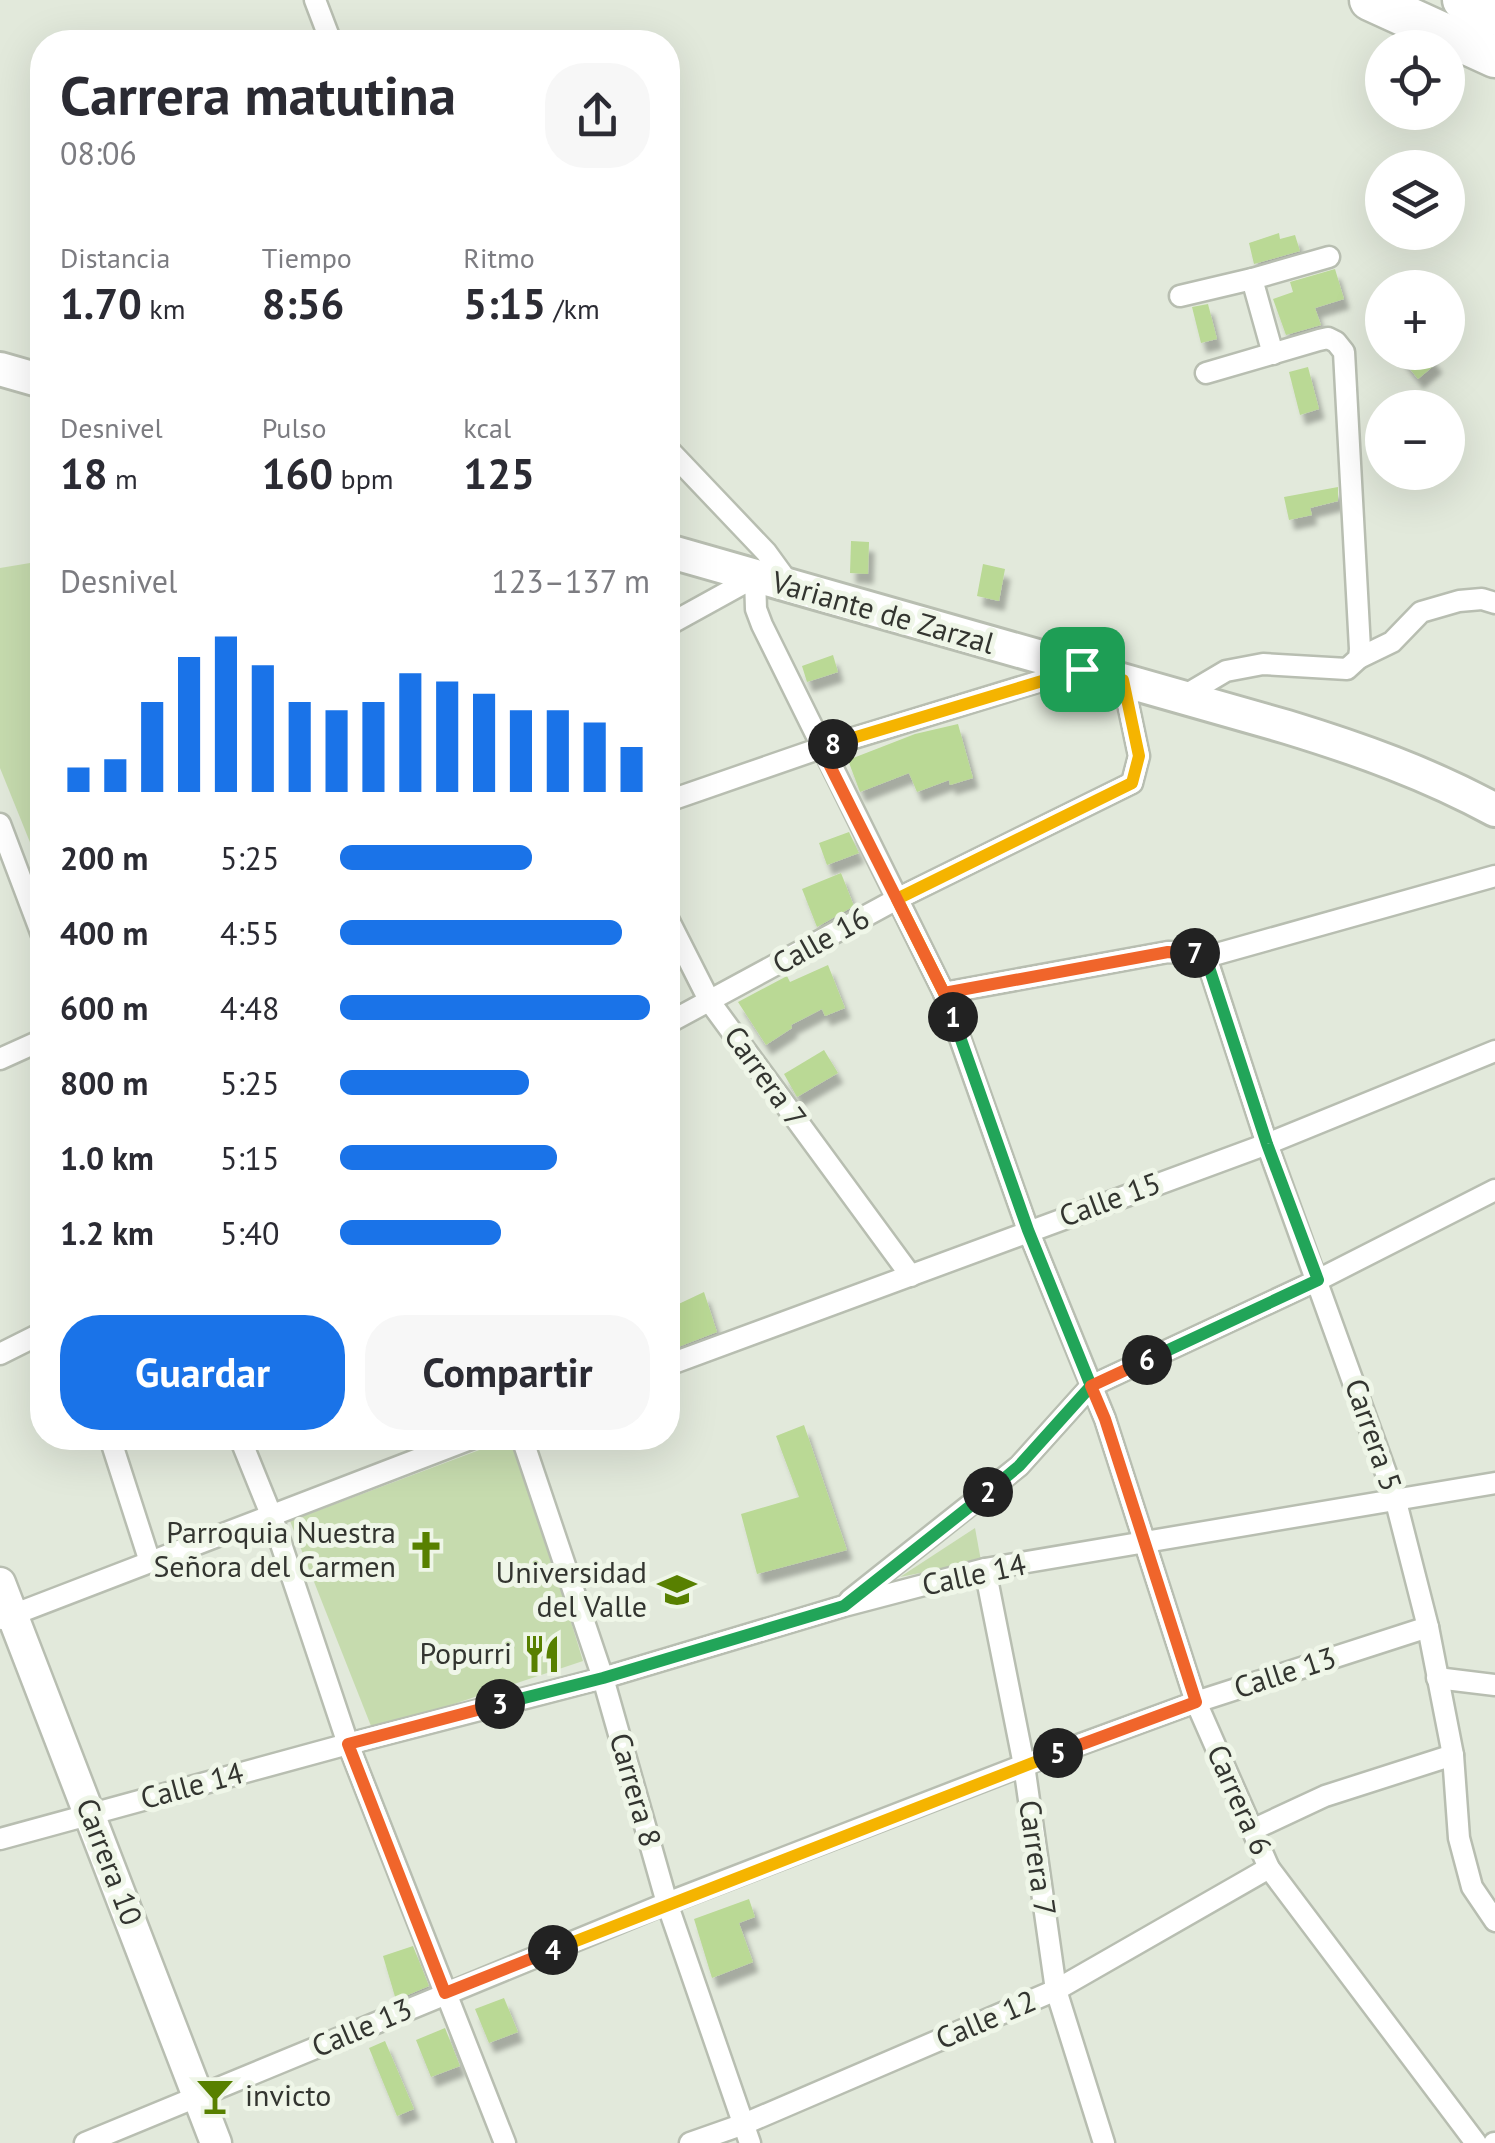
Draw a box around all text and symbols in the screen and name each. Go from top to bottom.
map controls [1365,30,1465,490]
button: locate [1365,30,1465,130]
text: Carrera matutina [60,59,456,130]
button: share [545,63,650,168]
text: 08:06 [60,132,137,174]
button: layers [1365,150,1465,250]
text: Distancia [60,239,170,276]
text: Tiempo [262,239,352,276]
text: Ritmo [463,239,535,276]
button: + [1365,270,1465,370]
text: 1.70 [60,276,142,331]
text: 8:56 [262,276,344,331]
text: 5:15 [463,276,546,331]
text: km [142,290,185,327]
text: /km [546,290,600,327]
button: − [1365,390,1465,490]
text: Desnivel [60,409,163,446]
text: Pulso [262,409,326,446]
text: kcal [463,409,511,446]
text: 18 [60,446,108,501]
text: 160 [262,446,333,501]
text: 125 [463,446,535,501]
text: m [108,460,138,497]
text: bpm [333,460,394,497]
text: Desnivel [60,560,177,602]
text: 123–137 m [491,560,650,602]
street label: Variante de Zarzal [767,561,999,662]
pin [1040,627,1125,712]
icon: arrive [1055,642,1110,697]
pin: 8 [808,719,858,769]
text: 8 [825,725,841,762]
text: 200 m [60,837,148,879]
text: 5:25 [220,837,279,879]
street label: Calle 16 [765,897,876,982]
text: 400 m [60,912,148,954]
text: 4:55 [220,912,279,954]
pin: 7 [1170,928,1220,978]
text: 7 [1187,934,1203,971]
text: 600 m [60,987,148,1029]
text: 4:48 [220,987,279,1029]
pin: 1 [928,992,978,1042]
text: 1 [945,998,961,1035]
street label: Carrera 7 [716,1017,816,1135]
text: 800 m [60,1062,148,1104]
text: 5:25 [220,1062,279,1104]
text: 1.0 km [60,1137,154,1179]
text: 5:15 [220,1137,279,1179]
street label: Calle 15 [1053,1162,1165,1235]
text: 1.2 km [60,1212,154,1254]
text: 5:40 [220,1212,279,1254]
button: Guardar [60,1315,345,1430]
button: Compartir [365,1315,650,1430]
pin: 6 [1122,1335,1172,1385]
text: 6 [1139,1341,1155,1378]
street label: Carrera 5 [1337,1373,1412,1496]
pin: 2 [963,1467,1013,1517]
text: 2 [980,1473,996,1510]
place label: Parroquia Nuestra Señora del Carmen [153,1512,396,1585]
church icon: Parroquia Nuestra Señora del Carmen [405,1529,447,1571]
street label: Calle 14 [918,1544,1029,1604]
place label: Universidad del Valle [496,1552,647,1625]
school or university icon: Universidad del Valle [656,1569,698,1611]
place label: Popurri [419,1633,512,1672]
restaurant icon: Popurri [521,1633,563,1675]
street label: Calle 13 [1229,1637,1340,1706]
pin: 3 [475,1679,525,1729]
text: 3 [492,1685,508,1722]
street label: Carrera 8 [602,1728,671,1851]
pin: 5 [1033,1728,1083,1778]
text: 5 [1050,1734,1066,1771]
street label: Carrera 6 [1199,1738,1282,1861]
street label: Calle 14 [136,1752,247,1817]
street label: Carrera 10 [68,1792,152,1931]
street label: Carrera 7 [1011,1797,1066,1918]
pin: 4 [528,1925,578,1975]
text: 4 [545,1931,561,1968]
street label: Calle 12 [929,1980,1041,2057]
street label: Calle 13 [305,1988,417,2065]
bar icon: invicto [194,2075,236,2117]
place label: invicto [245,2075,331,2114]

